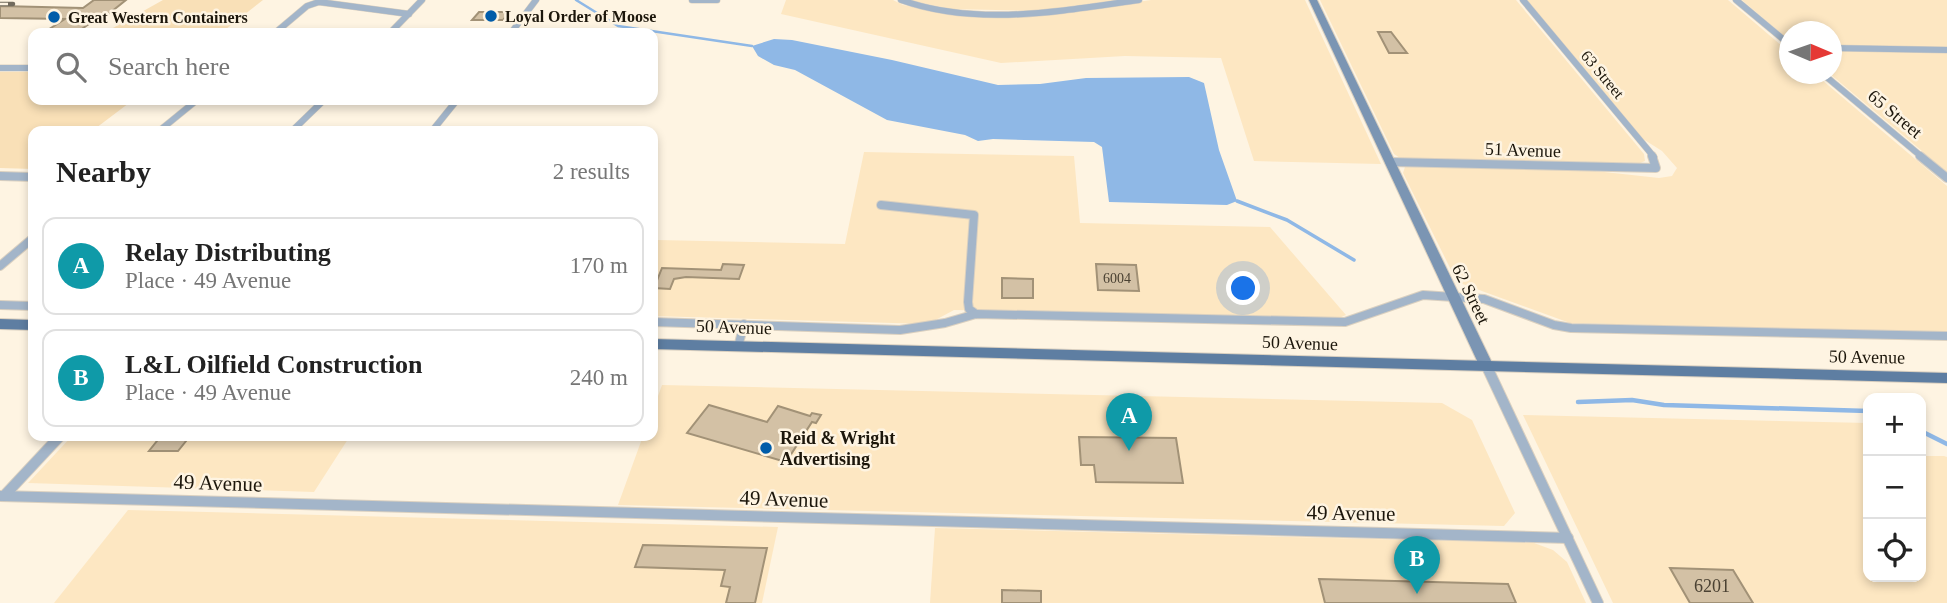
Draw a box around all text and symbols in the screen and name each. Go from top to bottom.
marker: Loyal Order of Moose [483,8,499,24]
place label: Loyal Order of Moose [505,8,656,26]
marker: Great Western Containers [46,9,62,25]
place label: Great Western Containers [68,9,248,26]
north arrow [1779,21,1842,84]
search box [28,28,658,105]
street label: 63 Street [1578,47,1628,102]
icon: search [52,48,90,86]
text: Search here [108,52,230,81]
street label: 65 Street [1864,86,1926,142]
street label: 51 Avenue [1485,139,1561,161]
text: Nearby [56,155,151,188]
text: 2 results [553,159,630,184]
text: Relay Distributing [125,238,331,267]
text: A [73,253,89,278]
text: 170 m [570,253,628,278]
street label: 62 Street [1448,261,1494,327]
text: Place · 49 Avenue [125,268,291,293]
house number: 6004 [1103,271,1131,286]
your location [1226,271,1260,305]
street label: 50 Avenue [696,316,772,338]
street label: 50 Avenue [1262,332,1338,354]
street label: 50 Avenue [1829,346,1905,368]
text: L&L Oilfield Construction [125,350,423,379]
text: B [73,365,89,390]
text: 240 m [570,365,628,390]
text: Place · 49 Avenue [125,380,291,405]
pin: A [1106,393,1152,451]
map controls [1863,393,1926,582]
button: + [1863,393,1926,456]
place label: Reid & Wright Advertising [780,428,895,469]
marker: Reid & Wright Advertising [758,440,774,456]
button: − [1863,456,1926,519]
street label: 49 Avenue [173,469,263,497]
street label: 49 Avenue [739,485,829,513]
street label: 49 Avenue [1306,500,1396,526]
button: locate [1863,519,1926,582]
pin: B [1394,536,1440,594]
house number: 6201 [1694,576,1730,596]

